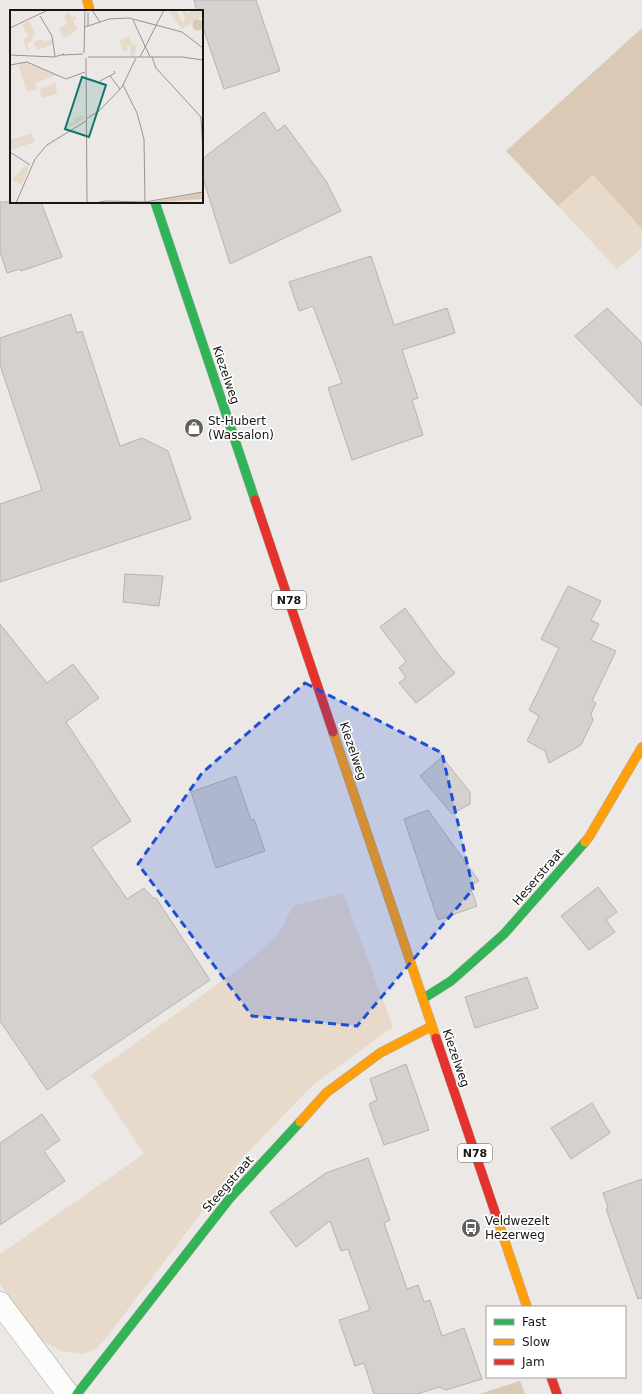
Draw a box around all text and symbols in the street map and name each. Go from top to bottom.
inset map [10,10,203,203]
street label: Kiezelweg [210,344,242,406]
place label: St-Hubert (Wassalon) [208,414,274,442]
shop icon: St-Hubert (Wassalon) [183,417,205,439]
road number: N78 [272,591,306,609]
street label: Kiezelweg [337,720,369,782]
street label: Heserstraat [510,846,567,908]
street label: Kiezelweg [440,1027,472,1089]
road number: N78 [458,1144,492,1162]
street label: Steegstraat [200,1153,256,1215]
place label: Veldwezelt Hezerweg [485,1214,550,1242]
bus stop icon: Veldwezelt Hezerweg [460,1217,482,1239]
legend [486,1306,626,1378]
text: Fast [522,1315,546,1329]
text: Slow [522,1335,550,1349]
text: Jam [521,1355,545,1369]

